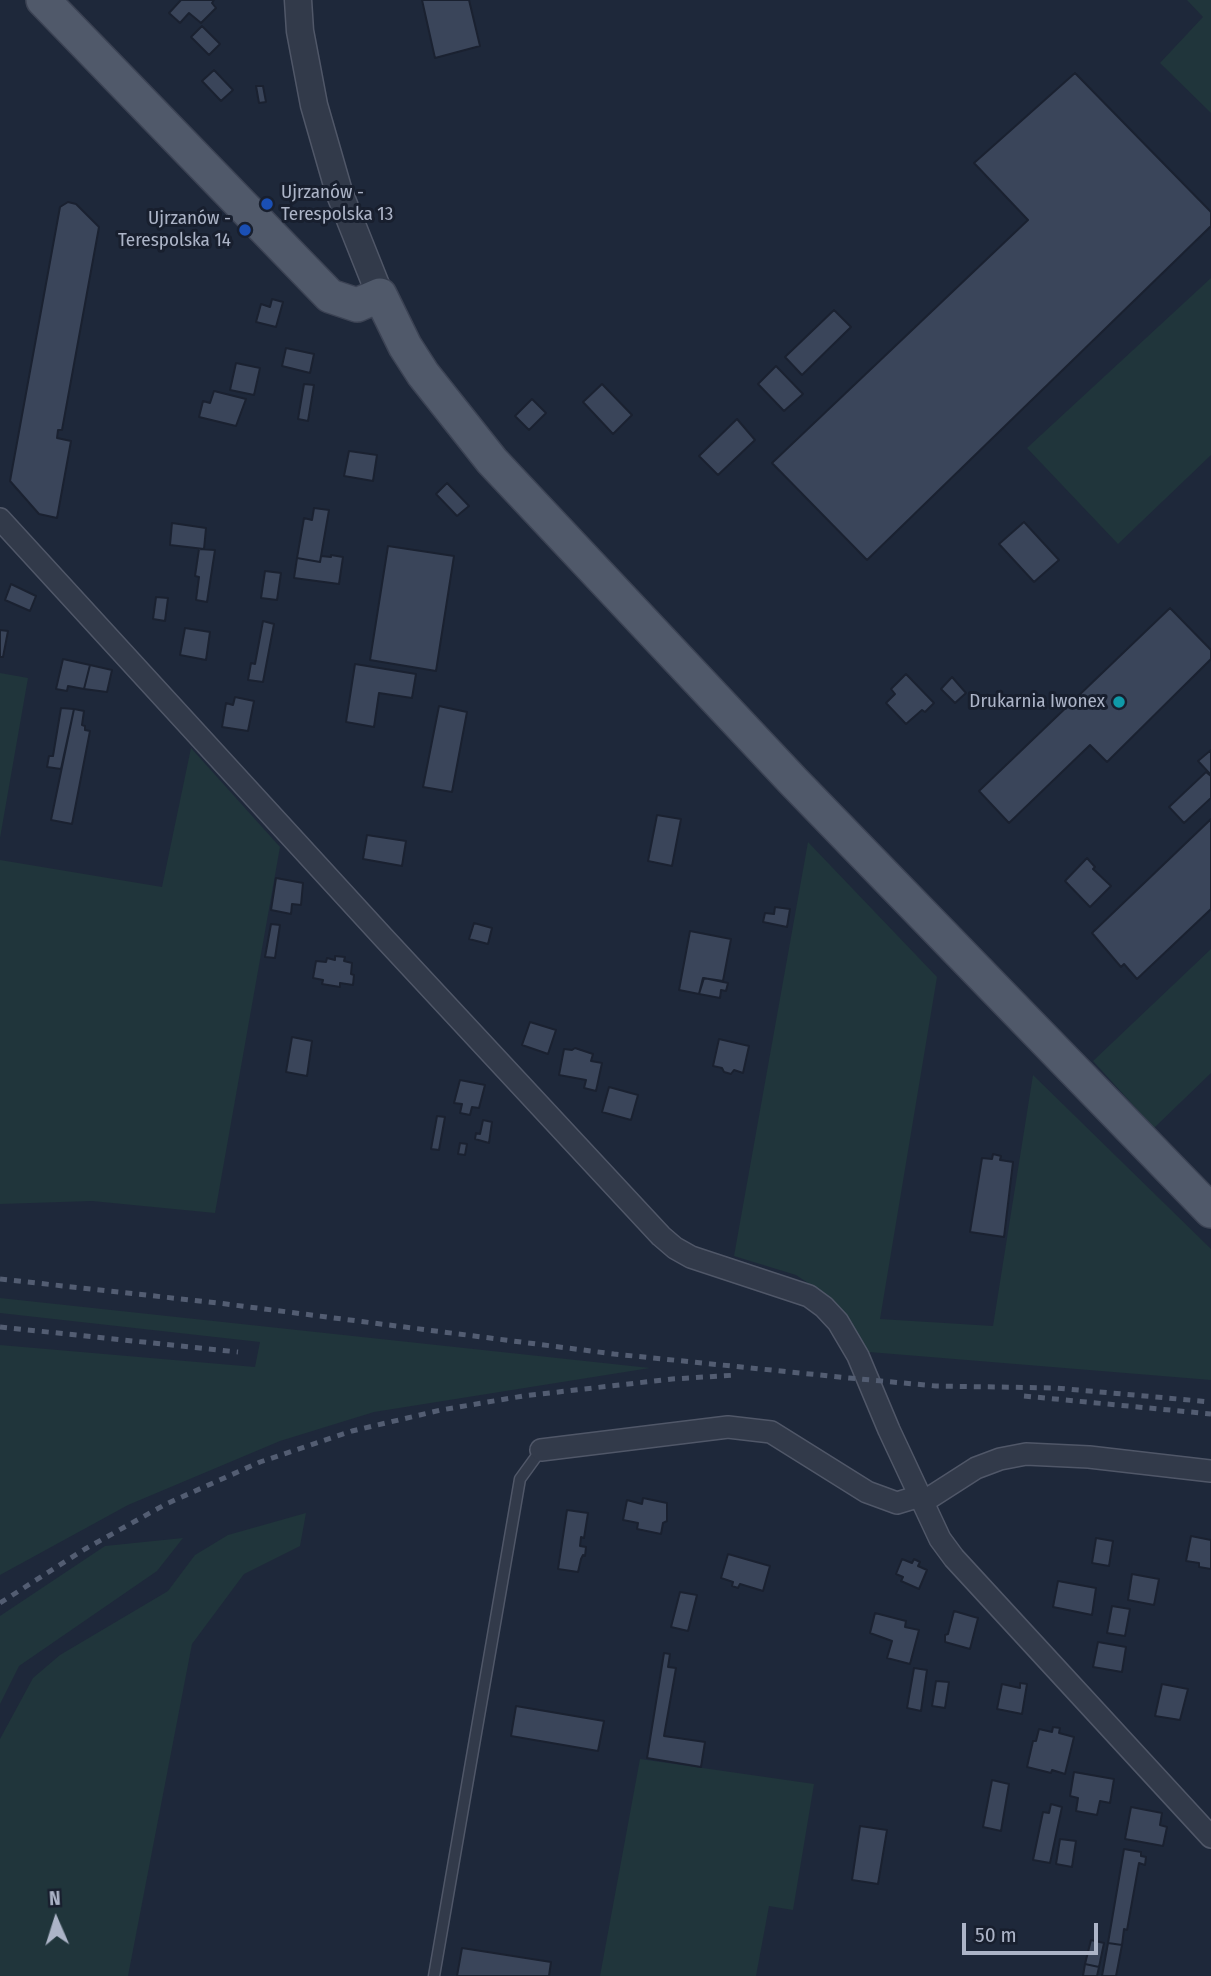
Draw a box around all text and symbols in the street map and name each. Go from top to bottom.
place label: Ujrzanów - Terespolska 13 [281,182,393,226]
marker: Ujrzanów - Terespolska 13 [259,196,275,212]
place label: Ujrzanów - Terespolska 14 [118,208,231,252]
marker: Ujrzanów - Terespolska 14 [237,222,253,238]
place label: Drukarnia Iwonex [969,691,1105,713]
marker: Drukarnia Iwonex [1111,694,1127,710]
north arrow [21,1885,91,1955]
text: N [49,1887,61,1910]
scale bar [966,1910,1102,1954]
text: 50 m [975,1922,1017,1948]

